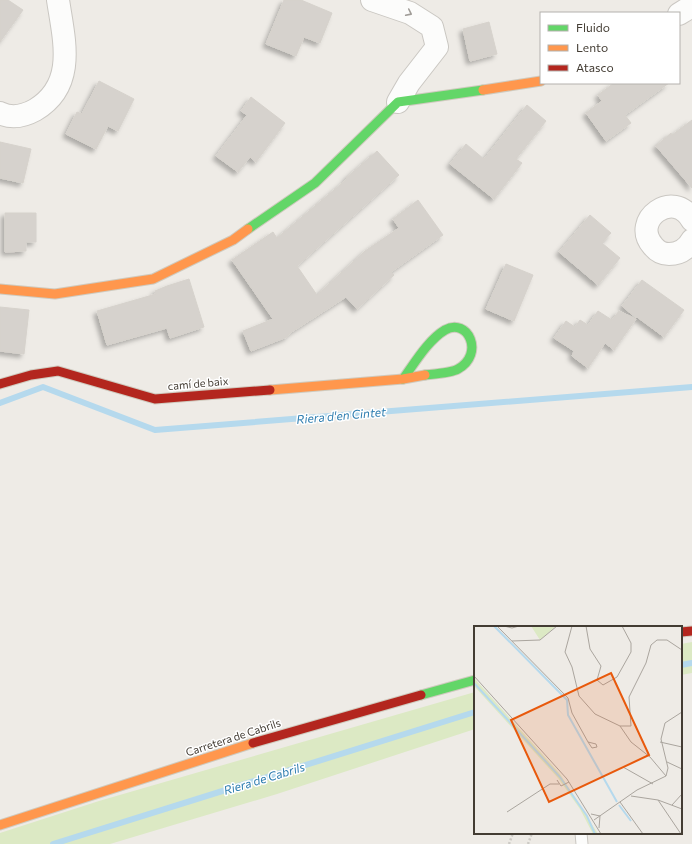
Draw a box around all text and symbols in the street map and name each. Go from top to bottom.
one-way arrow [405,8,412,16]
legend [540,12,680,84]
text: Fluido [576,20,610,34]
text: Lento [576,40,608,54]
text: Atasco [576,60,614,74]
street label: camí de baix [167,374,229,392]
water label: Riera d'en Cintet [296,404,387,426]
inset map [474,626,682,834]
street label: Carretera de Cabrils [184,716,282,758]
water label: Riera de Cabrils [222,759,307,797]

